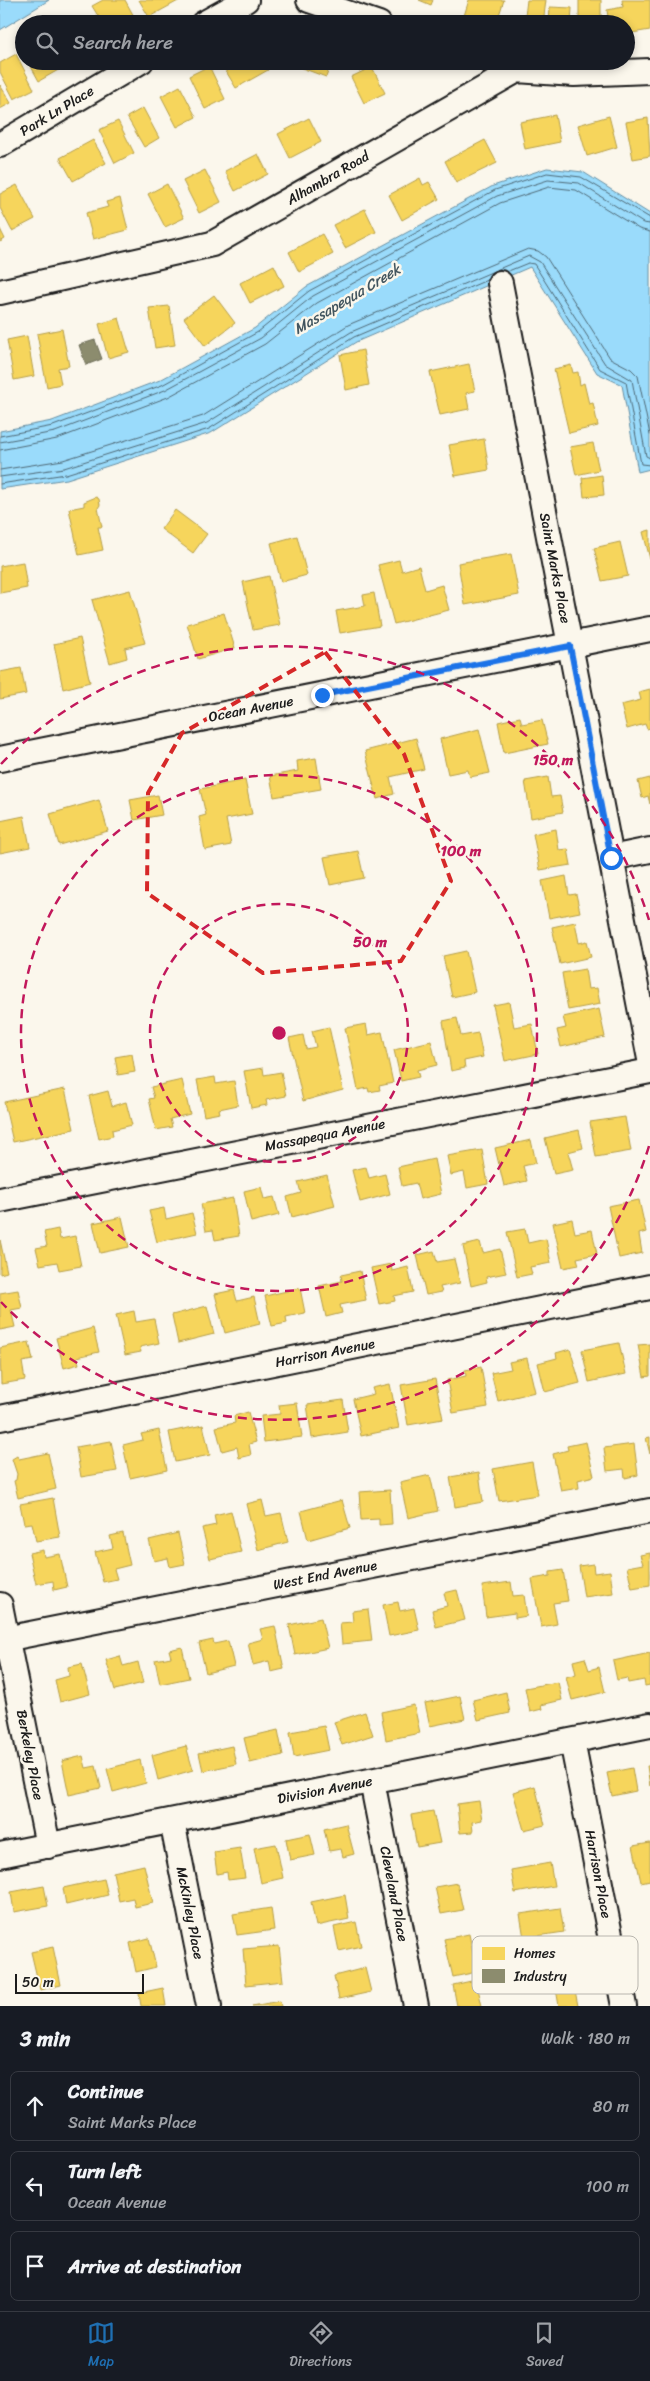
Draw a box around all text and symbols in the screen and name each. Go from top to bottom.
search box [15,15,635,70]
text: Search here [73,26,173,59]
icon: search [33,29,61,57]
street label: Park Ln Place [15,79,99,143]
street label: Alhambra Road [281,143,376,212]
water label: Massapequa Creek [288,256,407,341]
street label: Saint Marks Place [532,510,578,626]
route end [311,684,334,707]
street label: Ocean Avenue [206,689,296,729]
text: 150 m [533,747,574,773]
text: 100 m [441,838,482,864]
route start [600,847,623,870]
text: 50 m [353,929,388,955]
centre of rings [270,1024,288,1042]
street label: Massapequa Avenue [263,1111,387,1159]
street label: Harrison Avenue [273,1331,377,1375]
street label: West End Avenue [271,1553,379,1597]
street label: Berkeley Place [9,1708,51,1802]
street label: Division Avenue [275,1769,375,1811]
street label: Harrison Place [577,1828,619,1920]
street label: Cleveland Place [372,1844,416,1944]
street label: McKinley Place [169,1864,211,1962]
legend [472,1936,638,1994]
text: Homes [514,1941,556,1966]
text: Industry [513,1964,568,1989]
text: 50 m [22,1970,54,1995]
scale bar [15,1971,144,1994]
text: 3 min [20,2020,70,2058]
text: Walk · 180 m [541,2024,630,2053]
text: Continue [68,2075,144,2108]
icon: ahead [21,2092,49,2120]
text: 80 m [593,2092,629,2121]
text: Saint Marks Place [68,2108,197,2137]
text: Turn left [68,2155,141,2188]
icon: left [21,2172,49,2200]
text: 100 m [585,2172,629,2201]
text: Ocean Avenue [68,2188,166,2217]
text: Arrive at destination [68,2250,241,2283]
icon: arrive [21,2252,49,2280]
tab: Map [87,2319,115,2374]
tab: Directions [289,2319,352,2374]
tab: Saved [526,2319,563,2374]

